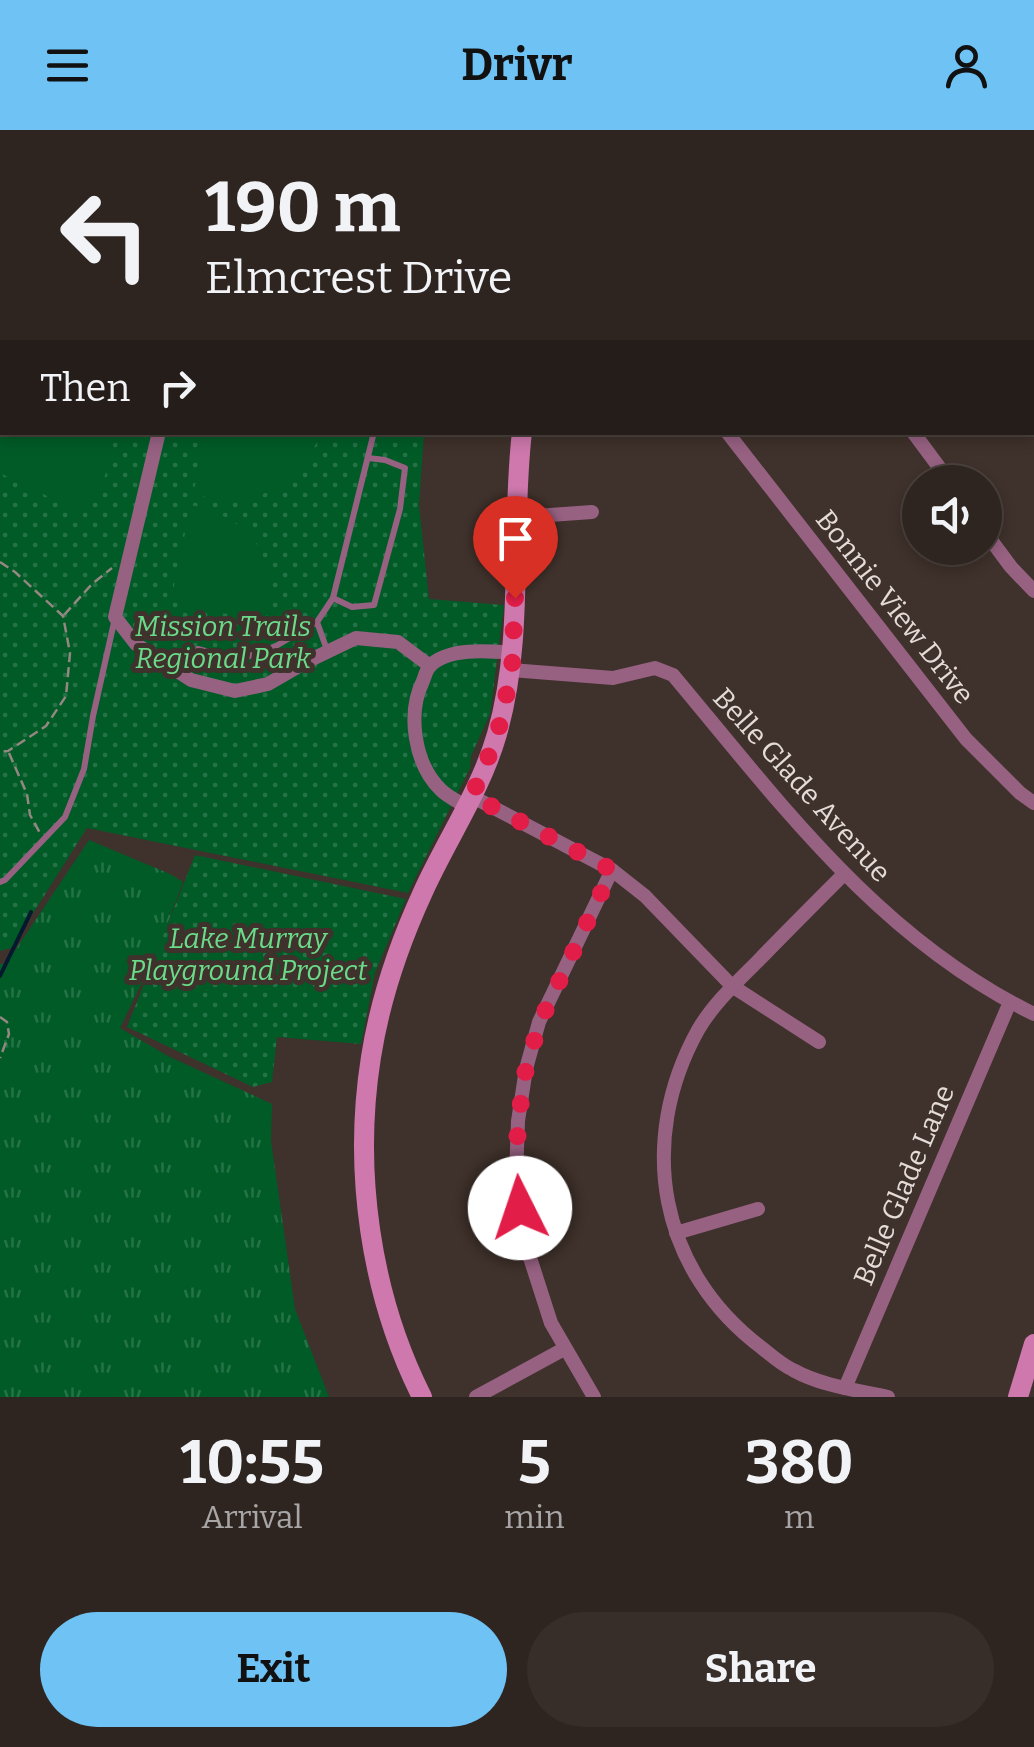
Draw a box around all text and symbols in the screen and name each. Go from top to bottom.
icon: menu [40,38,95,93]
text: Drivr [461,38,573,92]
icon: person [939,38,994,93]
text: 190 m [205,166,400,250]
icon: left [40,170,170,300]
text: Elmcrest Drive [205,251,513,305]
icon: right [150,360,205,415]
text: Then [40,365,130,411]
map controls [902,465,1002,565]
button: sound [902,465,1002,565]
pin [473,496,558,599]
street label: Bonnie View Drive [809,504,981,710]
icon: arrive [488,511,543,566]
park label: Mission Trails Regional Park [135,610,312,675]
street label: Belle Glade Avenue [706,681,898,889]
park label: Lake Murray Playground Project [129,922,368,987]
street label: Belle Glade Lane [847,1080,961,1290]
position arrow [468,1156,572,1260]
text: 10:55 [180,1427,324,1499]
text: 5 [518,1427,551,1499]
text: 380 [745,1427,854,1499]
text: Arrival [201,1498,303,1536]
text: min [504,1498,565,1536]
text: m [784,1498,815,1536]
button: Exit [40,1612,507,1727]
button: Share [527,1612,994,1727]

